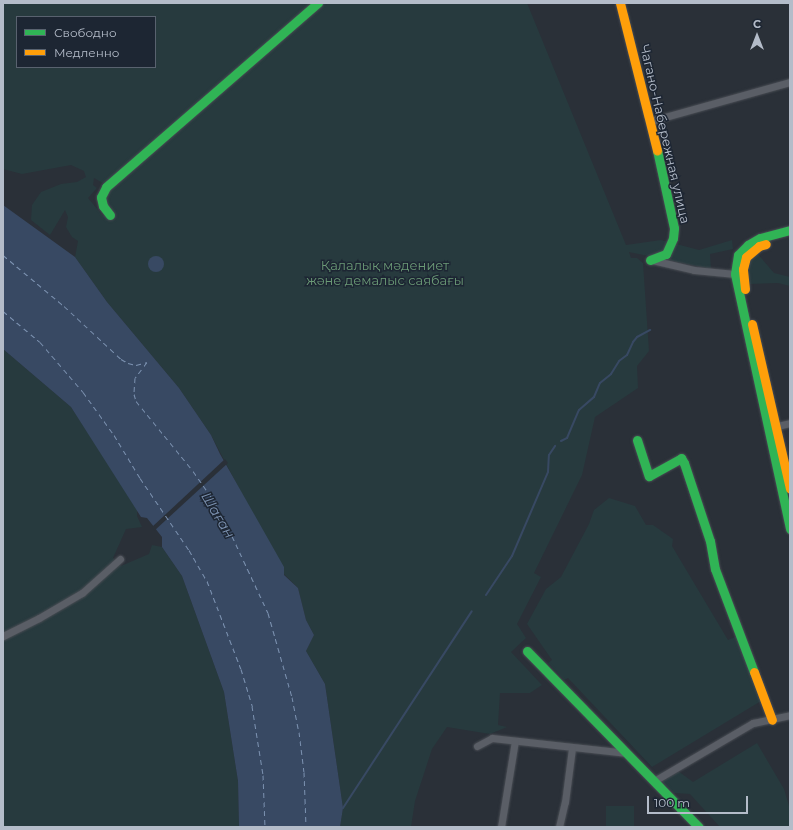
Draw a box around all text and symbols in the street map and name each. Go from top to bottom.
legend [16,16,156,68]
north arrow [737,16,777,56]
text: С [753,17,761,31]
text: Свободно [54,25,117,40]
street label: Чагано-Набережная улица [637,43,693,225]
text: Медленно [54,45,119,60]
park label: Қалалық мәдениет және демалыс саябағы [306,258,464,289]
water label: Шаған [198,489,238,541]
scale bar [649,788,750,814]
text: 100 m [654,795,690,810]

